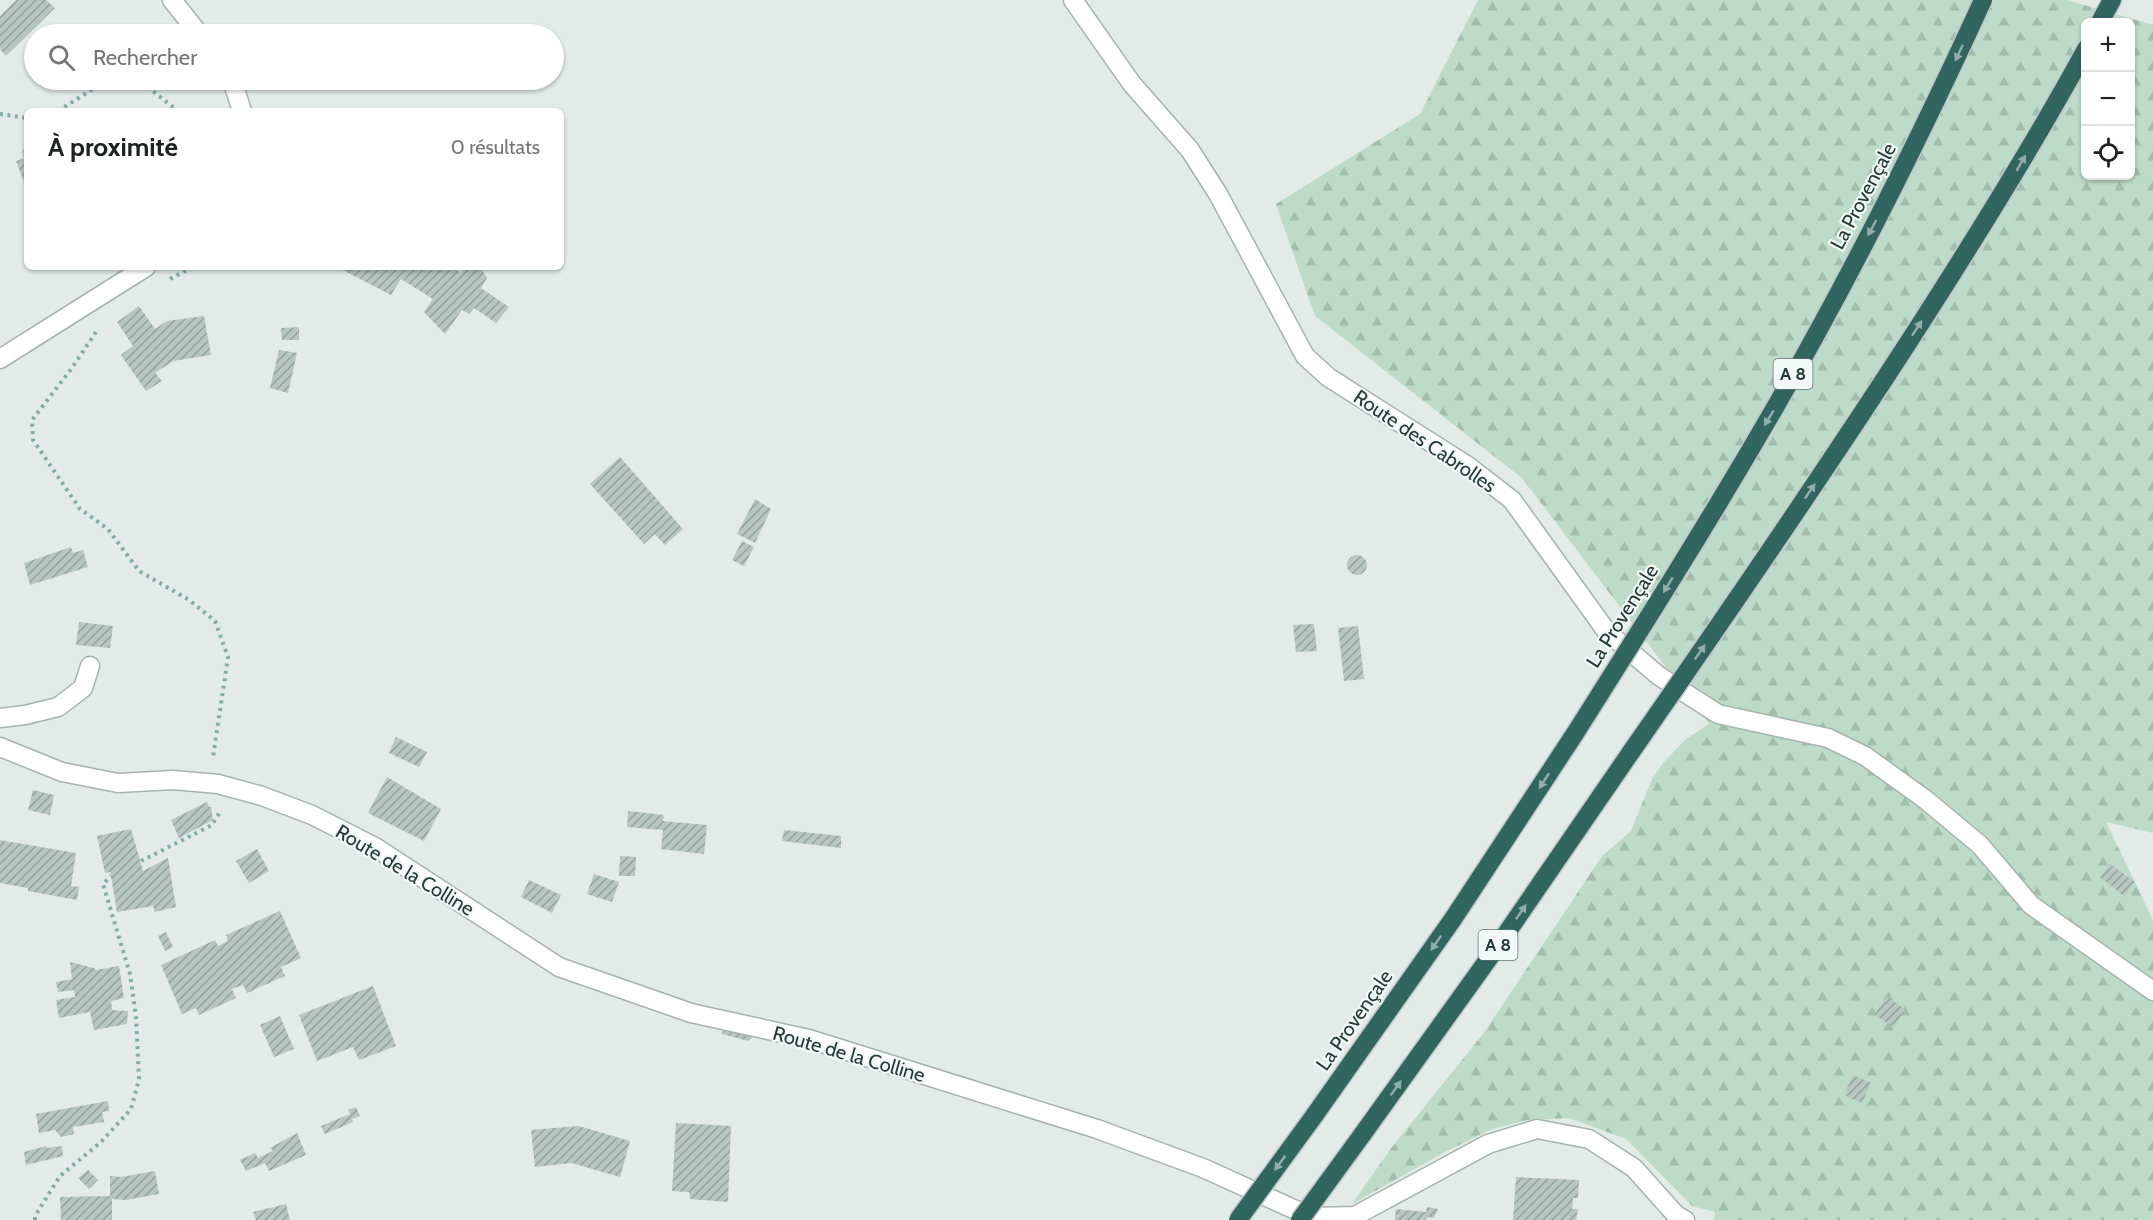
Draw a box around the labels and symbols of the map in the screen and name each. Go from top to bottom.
one-way arrow [1954,45,1964,63]
street label: La Provençale [1825,139,1901,253]
one-way arrow [2016,154,2026,171]
one-way arrow [1867,220,1877,237]
one-way arrow [1912,320,1923,337]
road number: A 8 [1774,359,1812,389]
street label: Route des Cabrolles [1349,384,1501,498]
one-way arrow [1764,410,1774,427]
one-way arrow [1804,484,1816,500]
street label: La Provençale [1581,560,1663,672]
one-way arrow [1663,577,1674,593]
one-way arrow [1694,645,1706,661]
one-way arrow [1539,773,1550,789]
street label: Route de la Colline [331,819,479,921]
one-way arrow [1515,904,1527,920]
road number: A 8 [1478,930,1518,960]
one-way arrow [1430,935,1442,951]
street label: La Provençale [1311,965,1397,1075]
street label: Route de la Colline [770,1021,928,1087]
one-way arrow [1390,1080,1402,1096]
one-way arrow [1274,1154,1286,1170]

